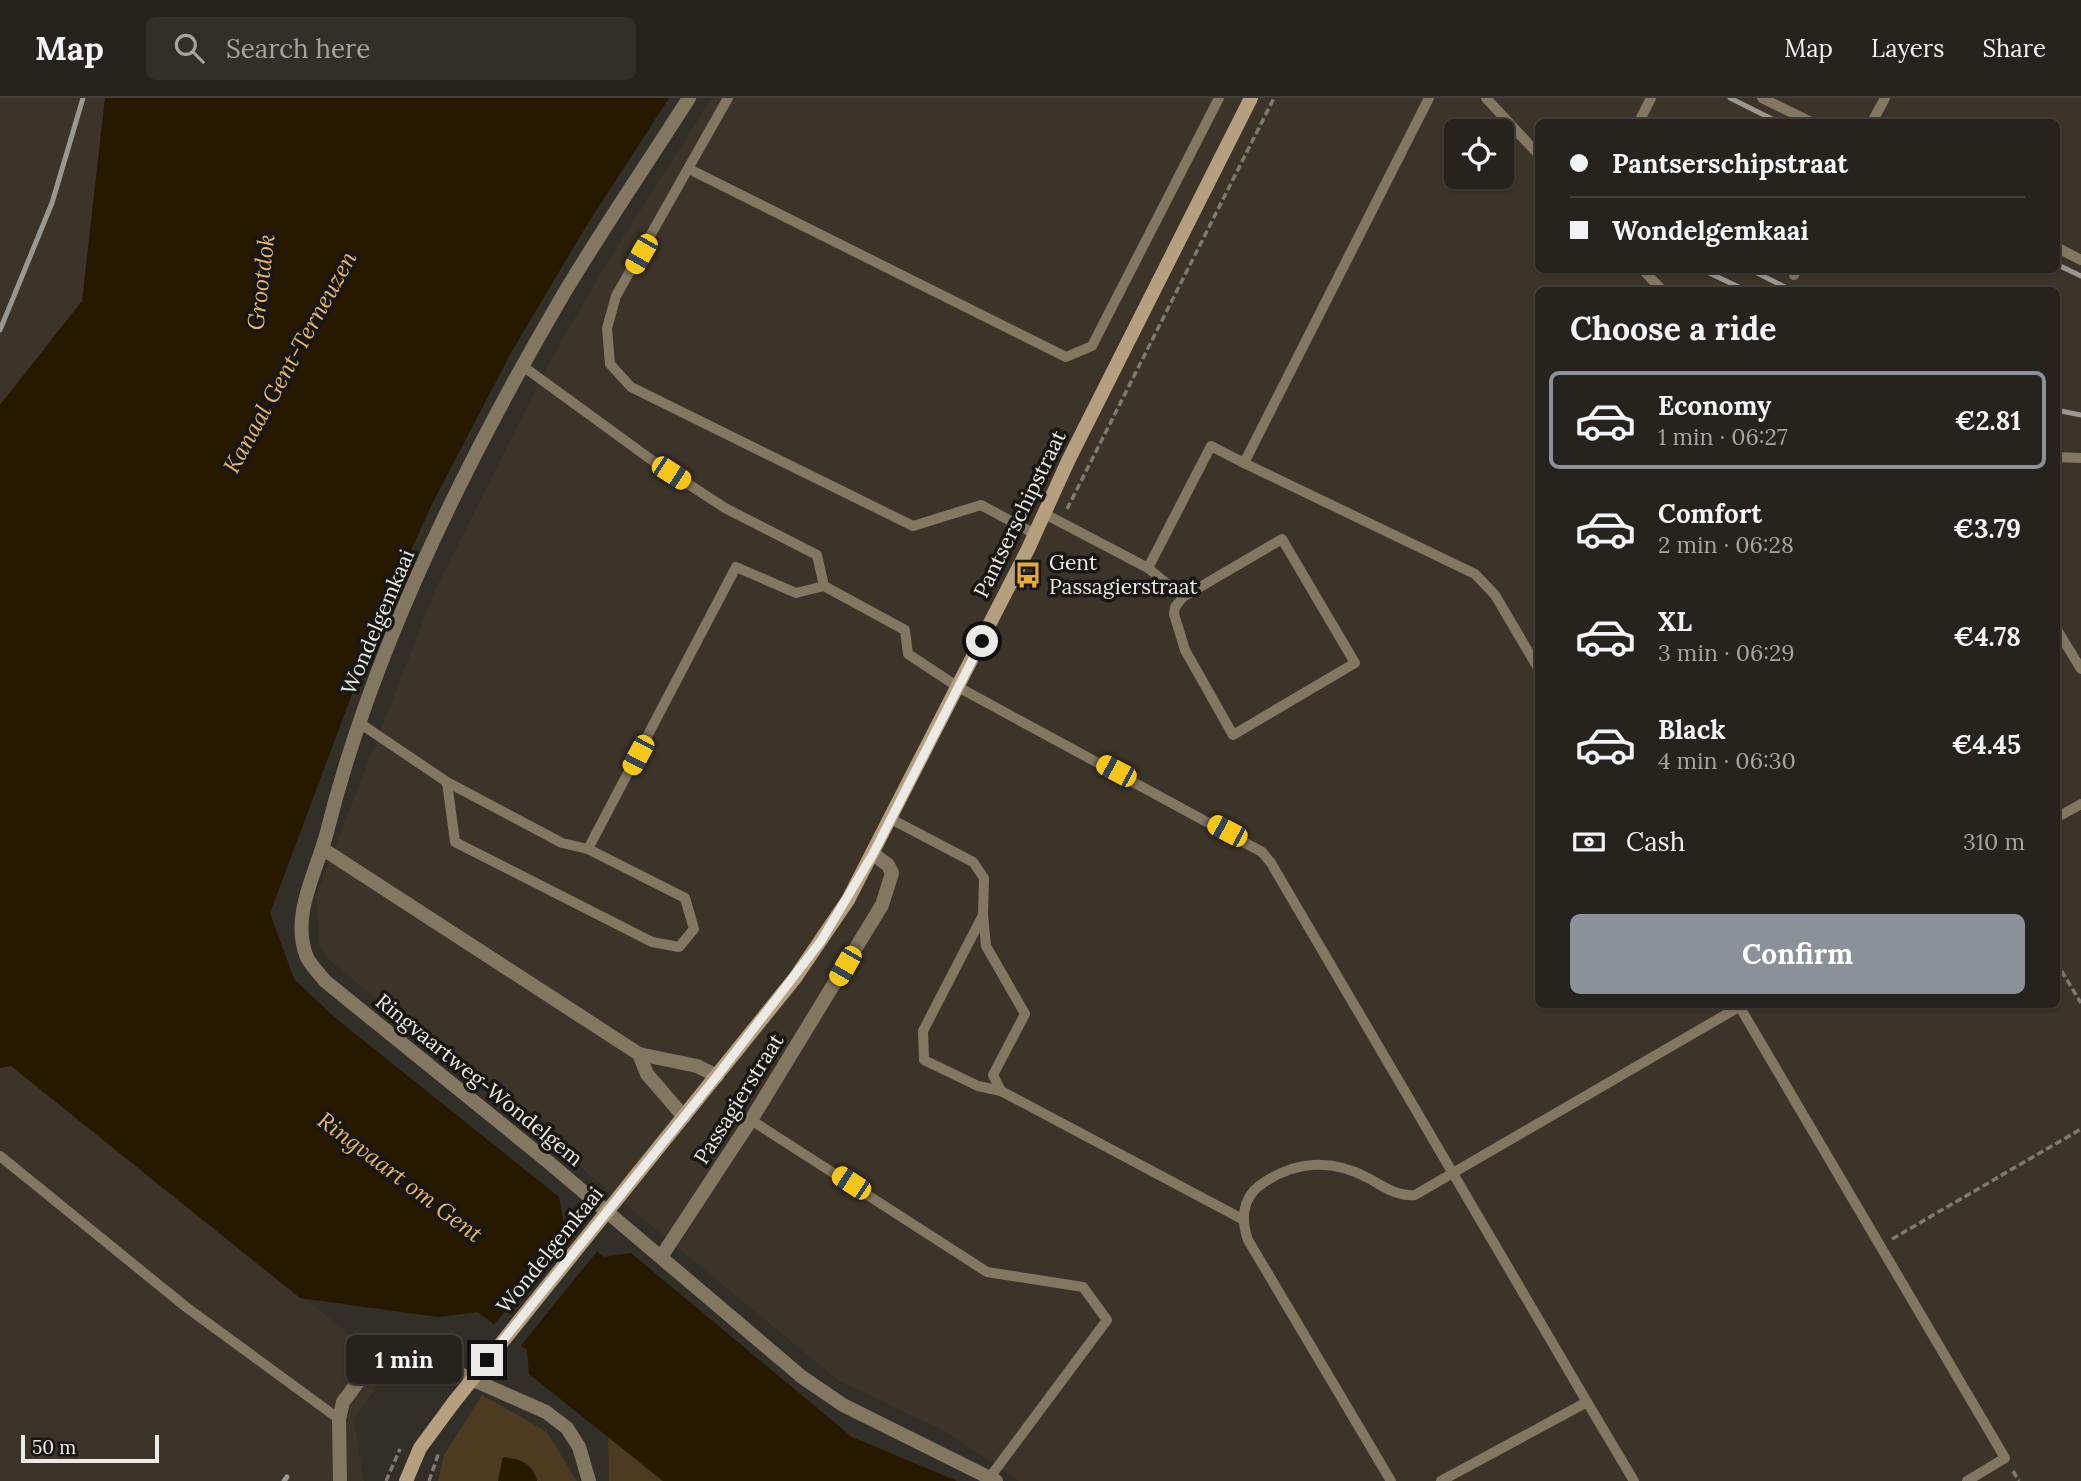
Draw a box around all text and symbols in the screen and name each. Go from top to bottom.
search box [146,17,636,80]
text: Map [35,27,104,69]
icon: search [170,29,208,67]
text: Search here [226,32,370,65]
text: Map [1784,33,1833,64]
text: Layers [1871,33,1944,64]
text: Share [1982,33,2046,64]
map controls [1444,119,1514,189]
button: locate [1444,119,1514,189]
text: Pantserschipstraat [1612,147,1848,180]
text: Wondelgemkaai [1612,214,1809,247]
car [622,231,661,277]
water label: Grootdok [240,232,281,332]
water label: Kanaal Gent-Terneuzen [216,246,363,478]
text: Choose a ride [1570,308,1777,349]
icon: car [1574,389,1637,452]
text: Economy [1658,389,1771,422]
text: €2.81 [1955,404,2021,437]
text: 1 min · 06:27 [1658,422,1788,451]
street label: Pantserschipstraat [967,425,1072,602]
car [648,453,695,493]
icon: car [1574,497,1637,560]
text: Comfort [1658,497,1762,530]
text: €3.79 [1953,512,2021,545]
text: 2 min · 06:28 [1658,530,1794,559]
street label: Wondelgemkaai [335,545,420,699]
place label: Gent Passagierstraat [1049,549,1199,600]
bus stop icon: Gent Passagierstraat [1013,560,1043,590]
icon: car [1574,605,1637,668]
text: XL [1658,605,1692,638]
text: €4.78 [1953,620,2021,653]
route start [966,625,998,657]
text: 3 min · 06:29 [1658,638,1795,667]
icon: car [1574,713,1637,776]
text: Black [1658,713,1726,746]
text: €4.45 [1951,728,2021,761]
car [619,732,658,778]
text: 4 min · 06:30 [1658,746,1796,775]
car [1093,752,1140,790]
car [1204,812,1251,850]
icon: cash [1570,823,1608,861]
text: Cash [1626,825,1685,858]
text: 310 m [1963,827,2025,856]
button: Confirm [1570,914,2025,994]
car [826,943,865,989]
street label: Ringvaartweg-Wondelgem [370,988,589,1172]
street label: Passagierstraat [688,1028,790,1169]
water label: Ringvaart om Gent [312,1105,489,1248]
car [828,1163,875,1203]
street label: Wondelgemkaai [490,1181,609,1319]
callout: 1 min [347,1336,462,1384]
route end [471,1344,503,1376]
text: 1 min [375,1345,433,1374]
scale bar [21,1432,159,1464]
text: 50 m [32,1435,76,1459]

